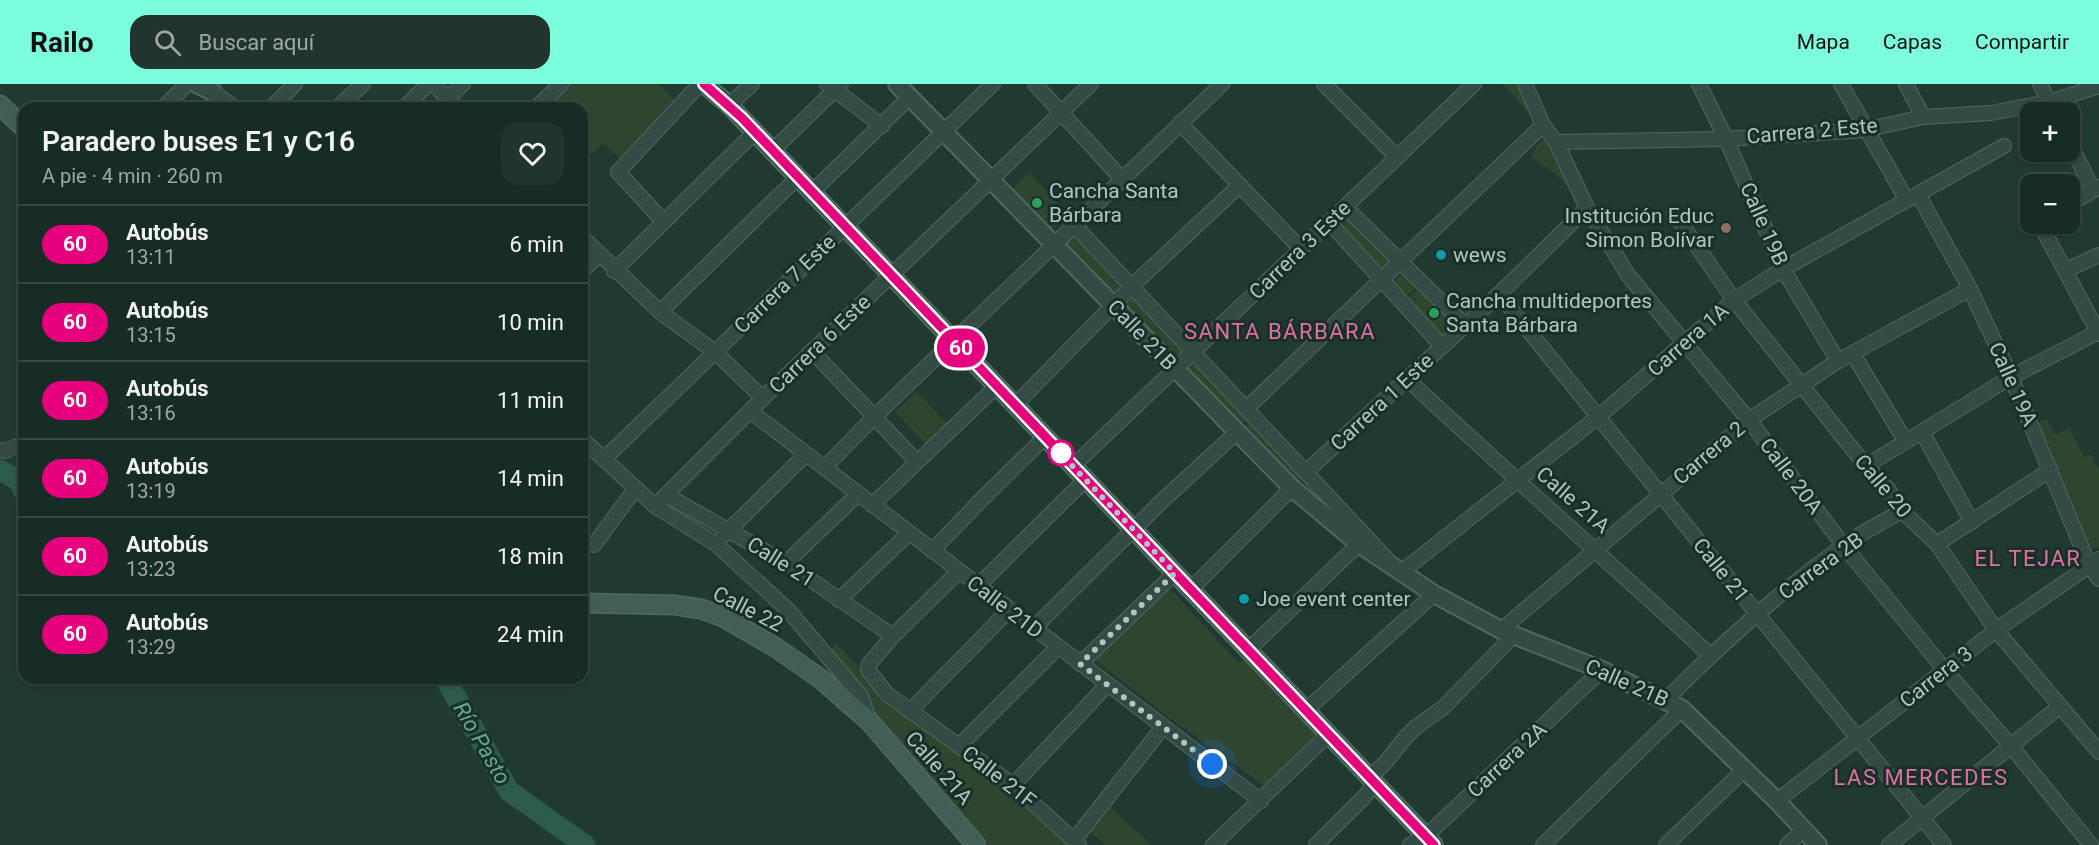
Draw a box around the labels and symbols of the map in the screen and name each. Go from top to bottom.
street label: Carrera 2 Este [1746,113,1878,149]
place label: Cancha Santa Bárbara [1049,179,1179,227]
street label: Calle 19B [1735,179,1793,269]
marker: Cancha Santa Bárbara [1030,196,1044,210]
street label: Carrera 3 Este [1244,196,1356,304]
place label: Institución Educ Simon Bolívar [1564,204,1714,252]
marker: Institución Educ Simon Bolívar [1719,221,1733,235]
street label: Carrera 7 Este [729,230,841,338]
place label: wews [1453,243,1507,267]
marker: wews [1434,248,1448,262]
place label: Cancha multideportes Santa Bárbara [1446,289,1652,337]
street label: Carrera 6 Este [764,290,876,398]
street label: Calle 21B [1103,295,1181,375]
street label: Carrera 1A [1643,298,1733,382]
marker: Cancha multideportes Santa Bárbara [1427,306,1441,320]
district label: SANTA BÁRBARA [1184,319,1376,344]
line badge: 60 [934,328,988,368]
street label: Calle 19A [1984,338,2042,430]
street label: Carrera 1 Este [1326,348,1438,456]
street label: Carrera 2 [1669,416,1750,490]
street label: Calle 20A [1755,433,1828,519]
unlabelled marker [1048,440,1074,466]
street label: Calle 20 [1850,449,1916,523]
street label: Calle 21A [1532,462,1615,538]
street label: Carrera 2B [1774,527,1868,605]
street label: Calle 21 [743,532,819,592]
street label: Calle 21 [1688,533,1754,607]
district label: EL TEJAR [1975,546,2081,571]
street label: Calle 21D [962,571,1048,643]
street label: Calle 22 [709,581,787,637]
place label: Joe event center [1256,587,1411,611]
marker: Joe event center [1237,592,1251,606]
street label: Carrera 3 [1895,641,1977,713]
street label: Calle 21B [1582,654,1672,712]
water label: Río Pasto [448,697,516,789]
street label: Carrera 2A [1463,717,1552,803]
street label: Calle 21A [901,727,977,810]
street label: Calle 21F [957,741,1041,813]
your location [1197,749,1227,779]
district label: LAS MERCEDES [1833,765,2009,790]

